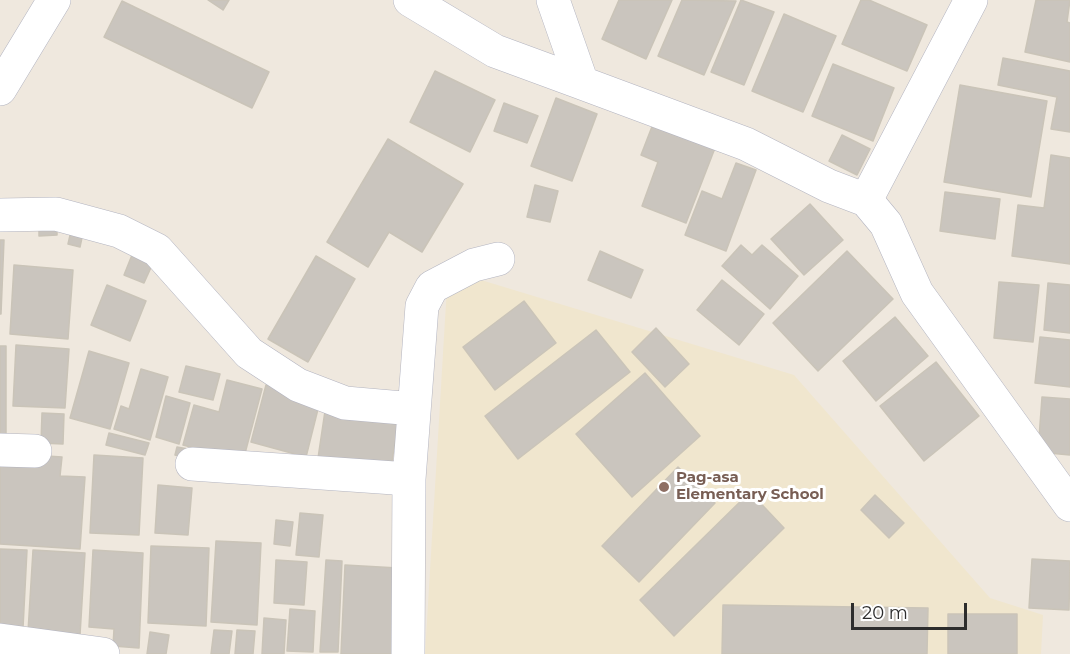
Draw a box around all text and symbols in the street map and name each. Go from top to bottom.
place label: Pag-asa Elementary School [676,469,824,504]
marker: Pag-asa Elementary School [657,480,671,494]
scale bar [854,591,970,629]
text: 20 m [862,602,908,624]

